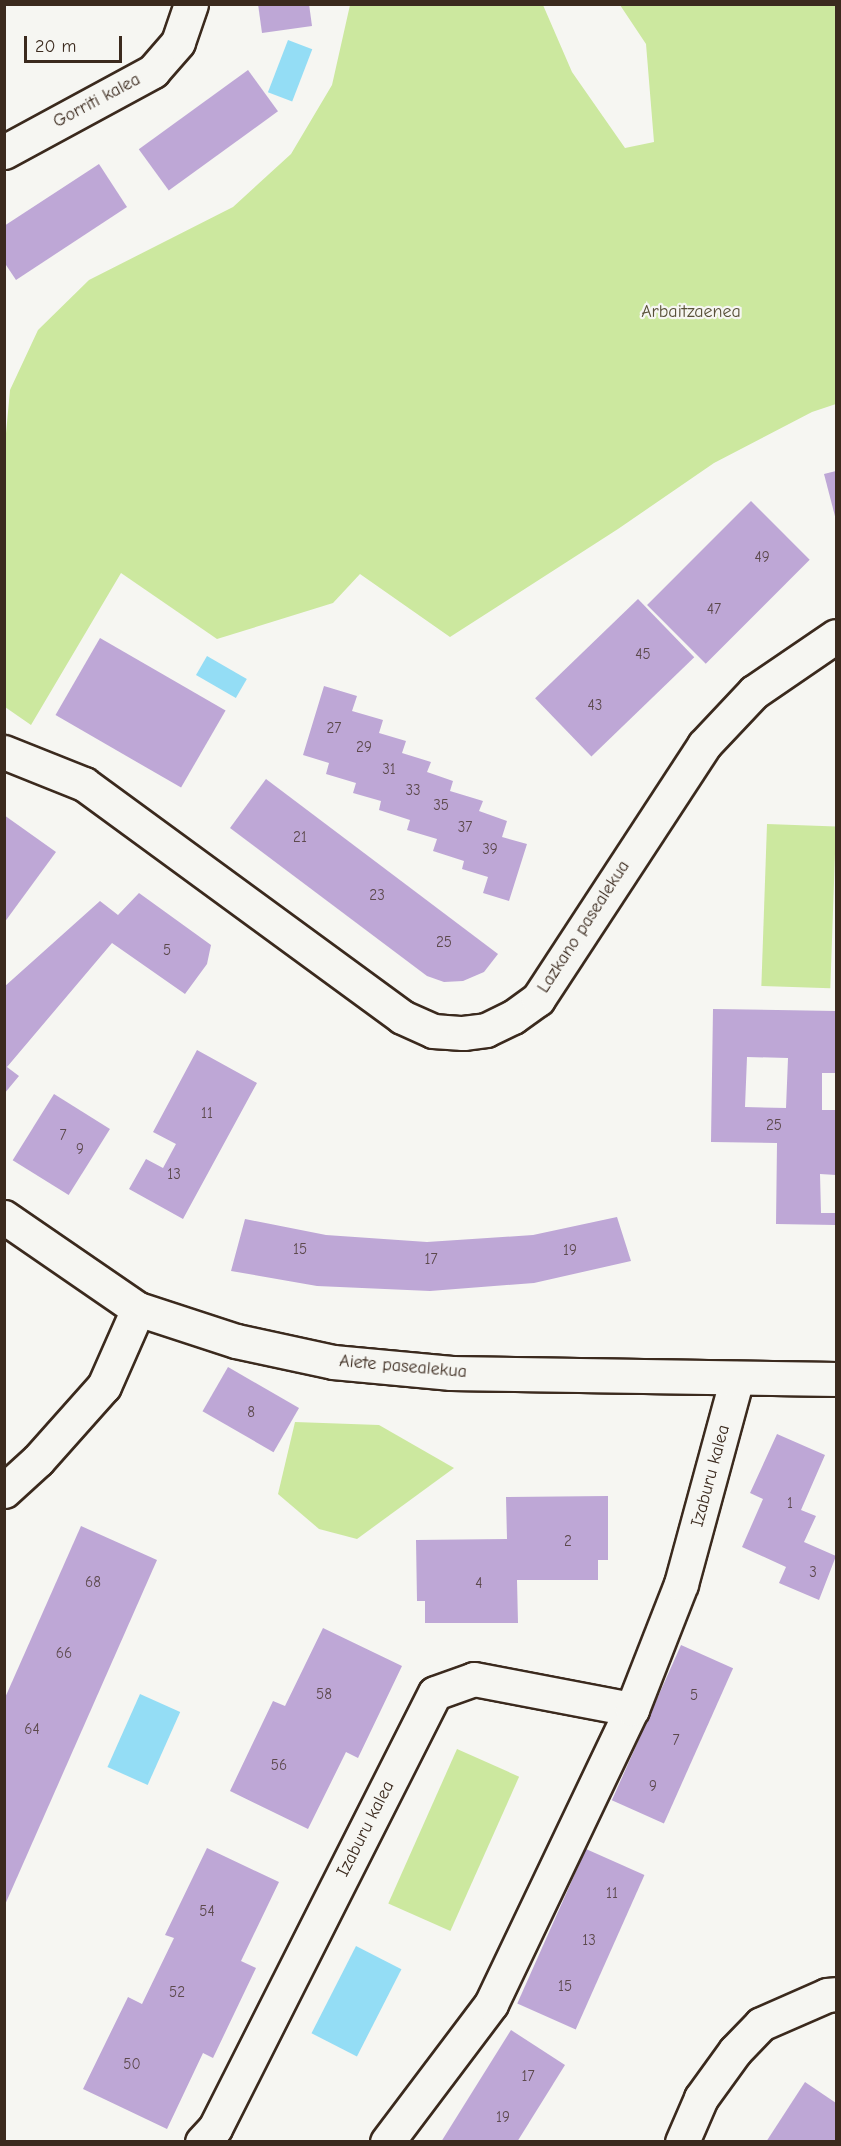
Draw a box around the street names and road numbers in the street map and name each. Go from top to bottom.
street label: Gorriti kalea [50,69,144,133]
street label: Lazkano pasealekua [533,857,635,997]
street label: Aiete pasealekua [338,1351,468,1383]
street label: Izaburu kalea [687,1423,735,1529]
street label: Izaburu kalea [333,1777,399,1881]

